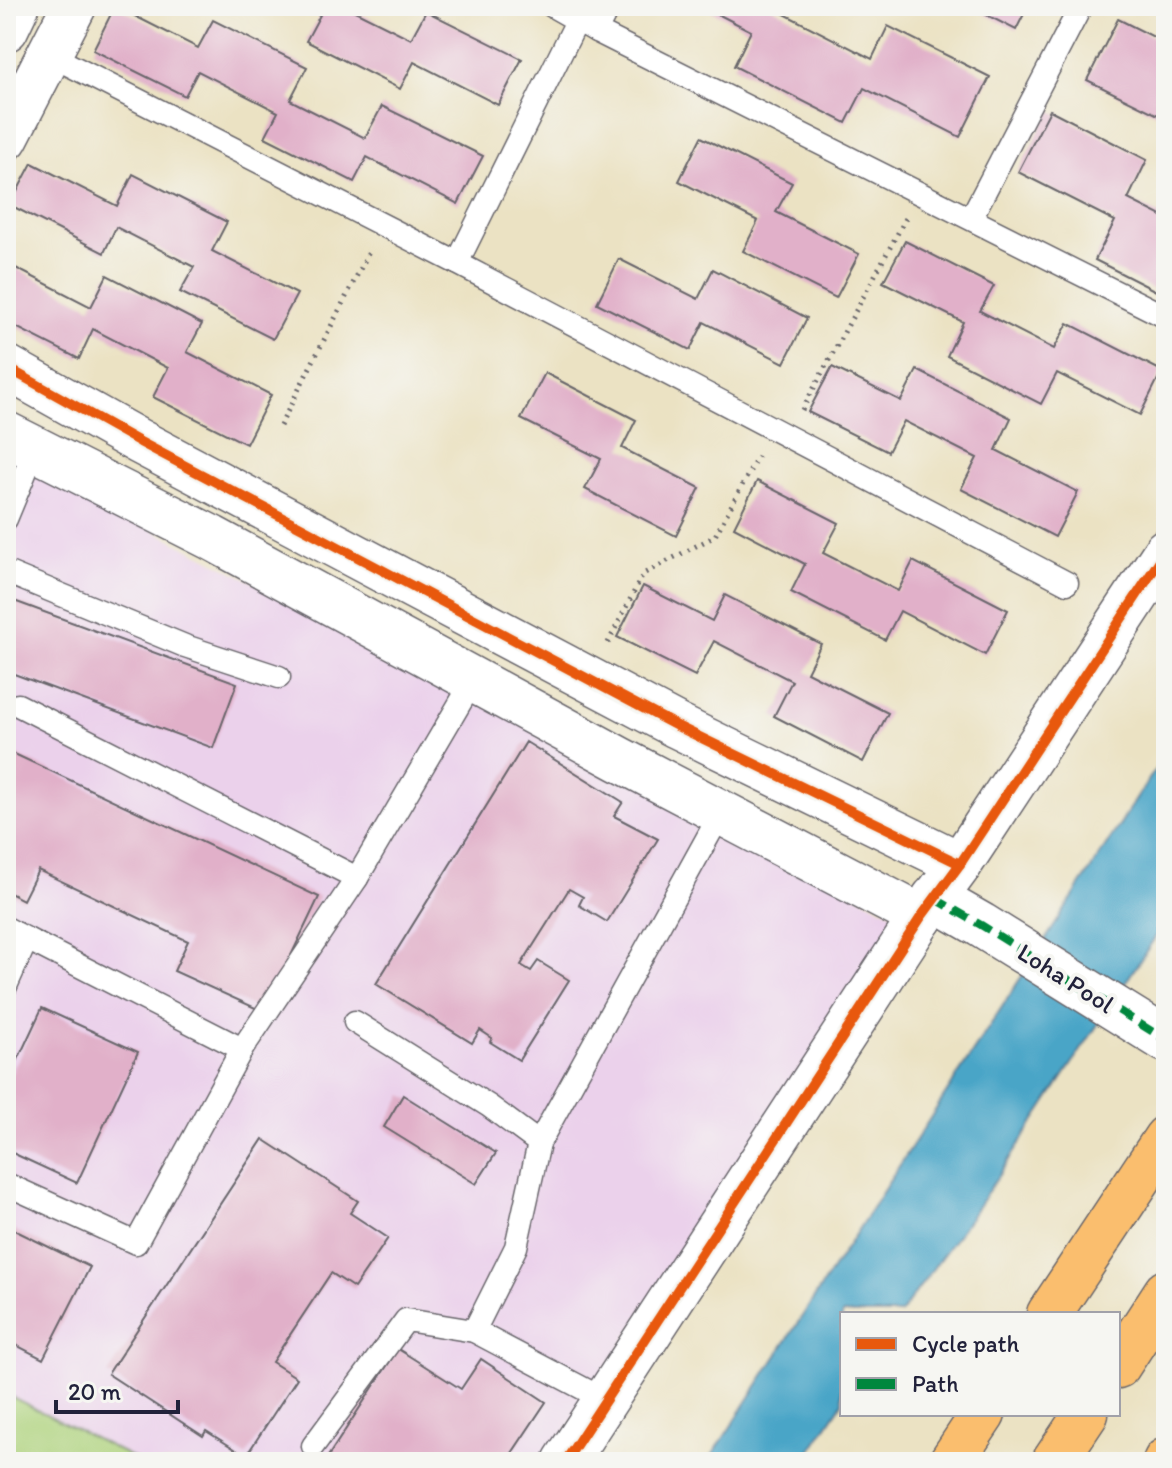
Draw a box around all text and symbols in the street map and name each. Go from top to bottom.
street label: Loha Pool [1012,936,1120,1020]
legend [840,1312,1120,1416]
text: Cycle path [912,1329,1019,1358]
scale bar [56,1364,178,1414]
text: Path [912,1369,959,1398]
text: 20 m [68,1377,121,1406]

